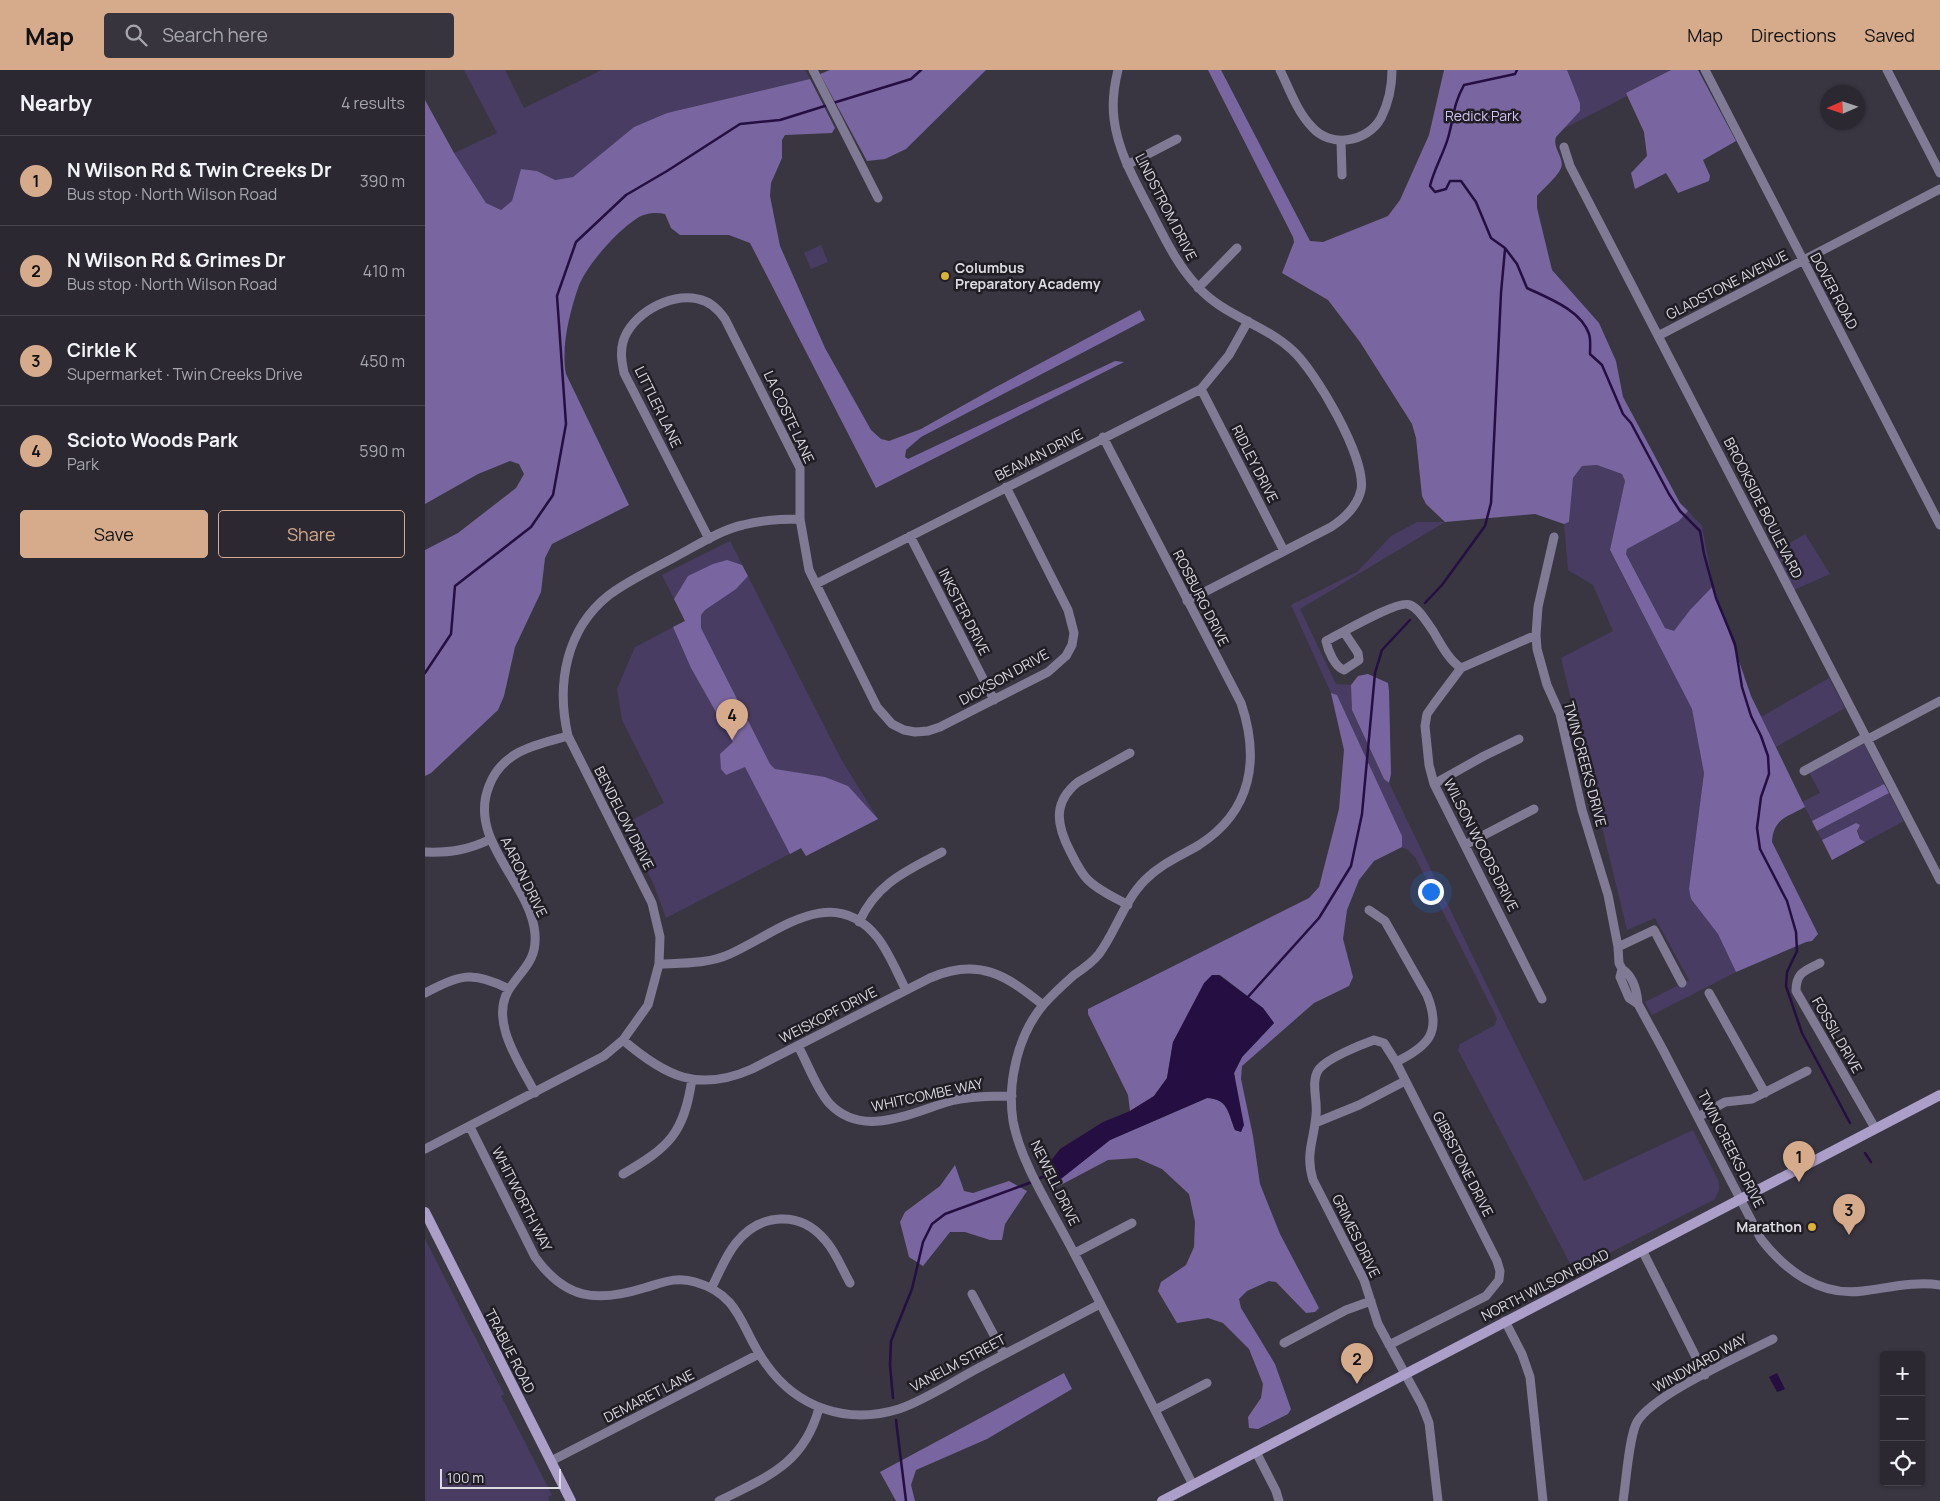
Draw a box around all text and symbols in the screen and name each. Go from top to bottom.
search box [104,13,454,58]
text: Map [25,19,74,52]
icon: search [122,21,150,49]
text: Search here [162,22,268,48]
text: Map [1687,23,1723,47]
text: Directions [1751,23,1836,47]
text: Saved [1864,23,1915,47]
north arrow [1820,85,1865,130]
text: Nearby [20,89,92,117]
text: 4 results [341,92,405,114]
park label: Redick Park [1445,106,1520,125]
street label: LINDSTROM DRIVE [1131,150,1202,264]
text: N Wilson Rd & Twin Creeks Dr [67,157,332,183]
text: 1 [32,170,40,192]
text: 390 m [360,170,405,192]
text: Bus stop · North Wilson Road [67,183,277,205]
street label: GLADSTONE AVENUE [1663,246,1791,324]
text: N Wilson Rd & Grimes Dr [67,247,286,273]
street label: DOVER ROAD [1806,249,1863,332]
place label: Columbus Preparatory Academy [955,258,1101,293]
text: 2 [31,260,41,282]
text: 410 m [363,260,405,282]
marker: Columbus Preparatory Academy [939,270,951,282]
text: Bus stop · North Wilson Road [67,273,277,295]
text: Cirkle K [67,337,137,363]
text: 3 [31,350,41,372]
text: 450 m [360,350,405,372]
text: Supermarket · Twin Creeks Drive [67,363,303,385]
street label: LITTLER LANE [631,363,686,451]
street label: LA COSTE LANE [760,367,819,466]
street label: RIDLEY DRIVE [1228,422,1283,506]
street label: BEAMAN DRIVE [992,424,1086,485]
text: Scioto Woods Park [67,427,238,453]
street label: BROOKSIDE BOULEVARD [1720,434,1807,582]
text: 4 [31,440,41,462]
text: 590 m [359,440,405,462]
text: Park [67,453,99,475]
button: Save [20,510,208,558]
button: Share [218,510,405,558]
street label: ROSBURG DRIVE [1169,546,1234,649]
street label: INKSTER DRIVE [934,565,995,659]
street label: DICKSON DRIVE [956,644,1052,709]
pin: 4 [716,699,748,740]
street label: TWIN CREEKS DRIVE [1560,699,1611,829]
street label: BENDELOW DRIVE [590,763,659,873]
street label: WILSON WOODS DRIVE [1440,775,1523,914]
street label: AARON DRIVE [497,833,552,920]
your location [1418,879,1444,905]
street label: WEISKOPF DRIVE [776,982,880,1047]
street label: FOSSIL DRIVE [1808,993,1867,1076]
street label: WHITCOMBE WAY [869,1073,985,1116]
street label: TWIN CREEKS DRIVE [1694,1087,1769,1211]
street label: GIBBSTONE DRIVE [1429,1108,1498,1220]
street label: NEWELL DRIVE [1027,1137,1084,1229]
pin: 1 [1783,1141,1815,1182]
street label: WHITWORTH WAY [488,1143,557,1254]
street label: GRIMES DRIVE [1328,1191,1385,1281]
pin: 3 [1833,1194,1865,1235]
place label: Marathon [1736,1217,1802,1236]
marker: Marathon [1806,1221,1818,1233]
street label: NORTH WILSON ROAD [1478,1244,1612,1325]
street label: TRABUE ROAD [481,1305,540,1396]
street label: VANELM STREET [907,1329,1009,1396]
street label: WINDWARD WAY [1649,1329,1750,1396]
pin: 2 [1341,1343,1373,1384]
map controls [1880,1351,1925,1486]
button: + [1880,1351,1925,1396]
street label: DEMARET LANE [600,1365,697,1427]
button: − [1880,1396,1925,1441]
button: locate [1880,1441,1925,1486]
scale bar [440,1466,561,1489]
text: 100 m [447,1468,484,1487]

